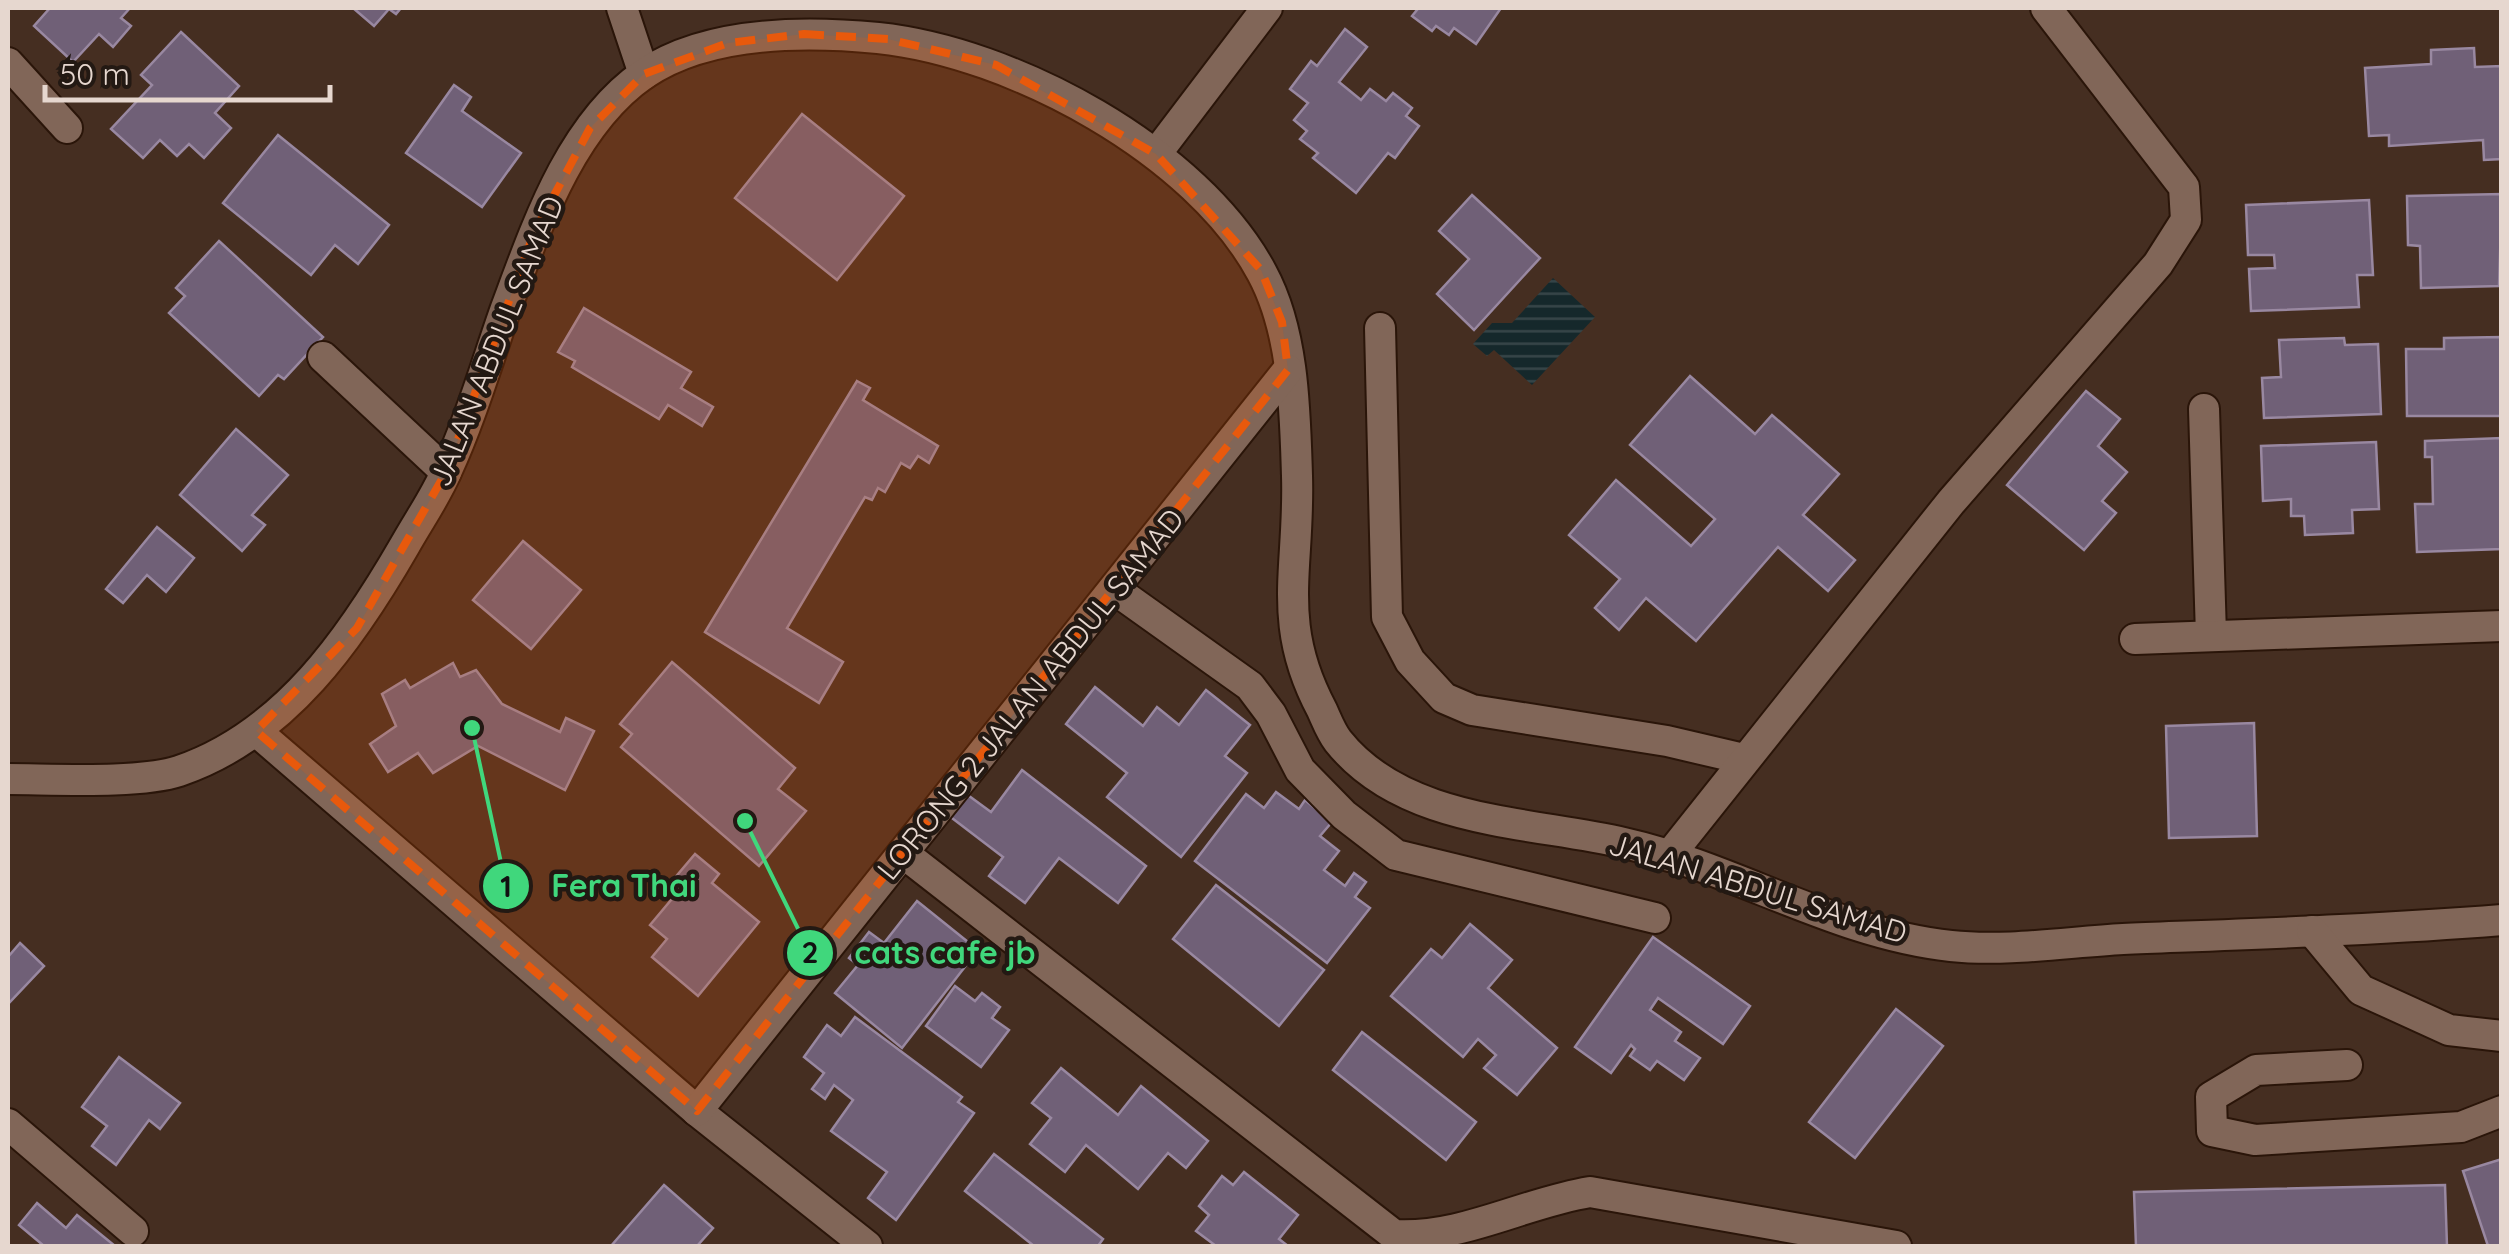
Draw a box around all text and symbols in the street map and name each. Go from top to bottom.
scale bar [45,40,330,102]
text: 50 m [60,55,130,93]
street label: JALAN ABDUL SAMAD [420,190,572,492]
street label: LORONG 2 JALAN ABDUL SAMAD [868,501,1192,887]
street label: JALAN ABDUL SAMAD [1604,825,1912,951]
callout: Fera Thai [481,855,716,917]
text: Fera Thai [551,865,697,905]
text: 1 [500,867,512,905]
callout: cats cafe jb [785,922,1056,984]
text: cats cafe jb [854,932,1036,972]
text: 2 [801,933,819,971]

